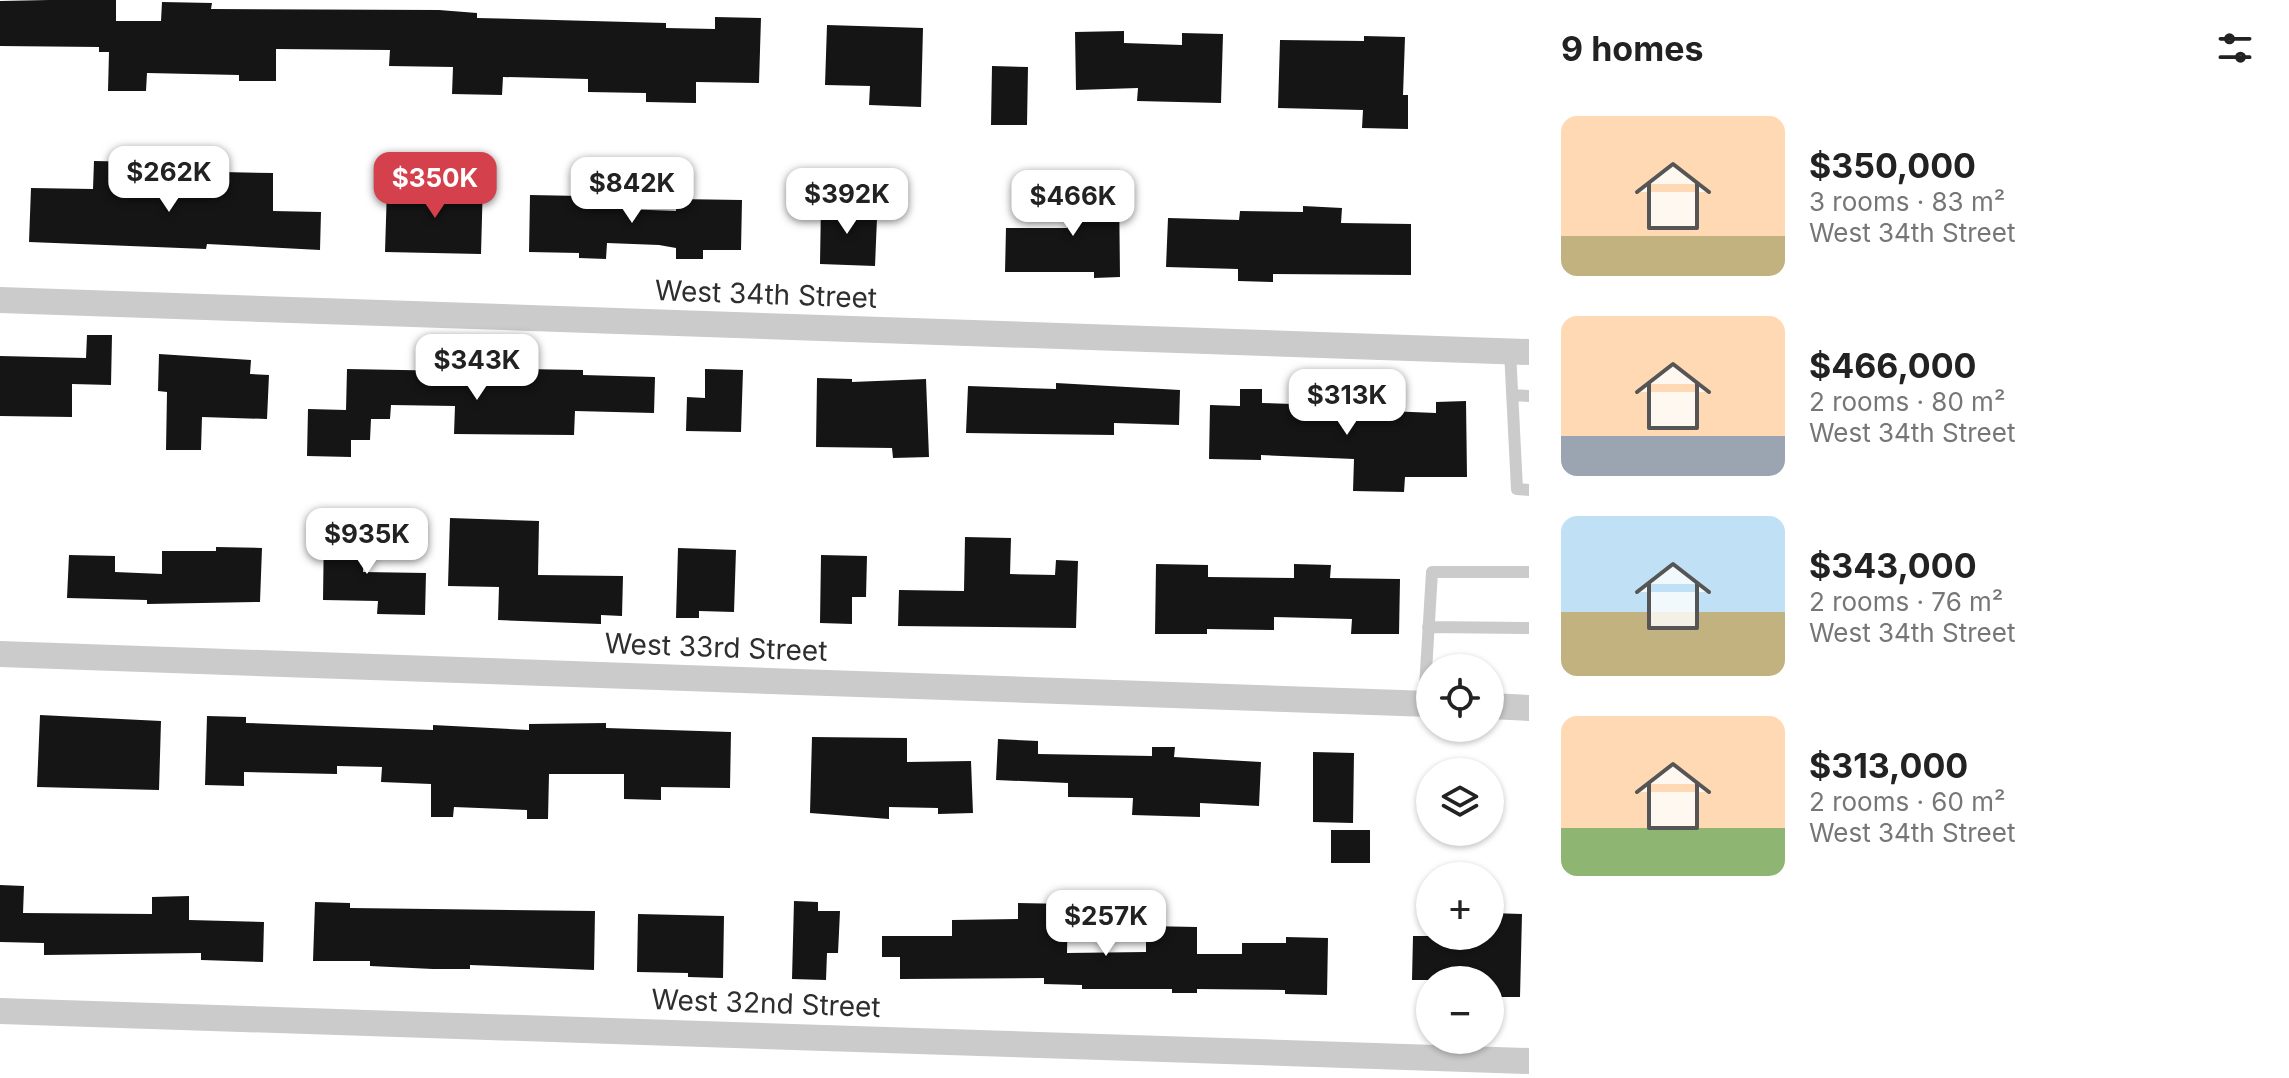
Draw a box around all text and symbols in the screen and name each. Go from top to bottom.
icon: filters [2213,26,2257,70]
text: 9 homes [1561,28,1703,69]
text: $350,000 [1809,145,1976,186]
pin: $262K [113,146,225,214]
icon: home [1625,148,1721,244]
pin: $350K [379,152,491,220]
text: $262K [126,156,212,187]
pin: $842K [576,157,688,225]
text: $350K [392,162,478,193]
text: $842K [589,167,675,198]
pin: $392K [791,168,903,236]
pin: $466K [1017,170,1129,238]
text: $392K [804,178,890,209]
text: $466K [1029,180,1117,211]
text: 3 rooms · 83 m² [1809,186,2005,217]
text: West 34th Street [1809,217,2015,248]
street label: West 34th Street [654,273,878,315]
pin: $343K [421,334,533,402]
text: $343K [434,344,520,375]
text: $466,000 [1809,345,1977,386]
icon: home [1625,348,1721,444]
pin: $313K [1291,369,1403,437]
text: $313K [1307,379,1387,410]
text: 2 rooms · 80 m² [1809,386,2005,417]
text: West 34th Street [1809,417,2015,448]
pin: $935K [311,508,423,576]
text: $935K [324,518,410,549]
text: $343,000 [1809,545,1977,586]
icon: home [1625,548,1721,644]
text: 2 rooms · 76 m² [1809,586,2003,617]
text: West 34th Street [1809,617,2015,648]
street label: West 33rd Street [604,626,828,668]
map controls [1416,654,1504,1054]
button: locate [1416,654,1504,742]
text: $313,000 [1809,745,1968,786]
icon: home [1625,748,1721,844]
button: layers [1416,758,1504,846]
text: 2 rooms · 60 m² [1809,786,2005,817]
text: West 34th Street [1809,817,2015,848]
button: + [1416,862,1504,950]
pin: $257K [1050,890,1162,958]
text: $257K [1064,900,1148,931]
button: − [1416,966,1504,1054]
street label: West 32nd Street [651,982,881,1024]

